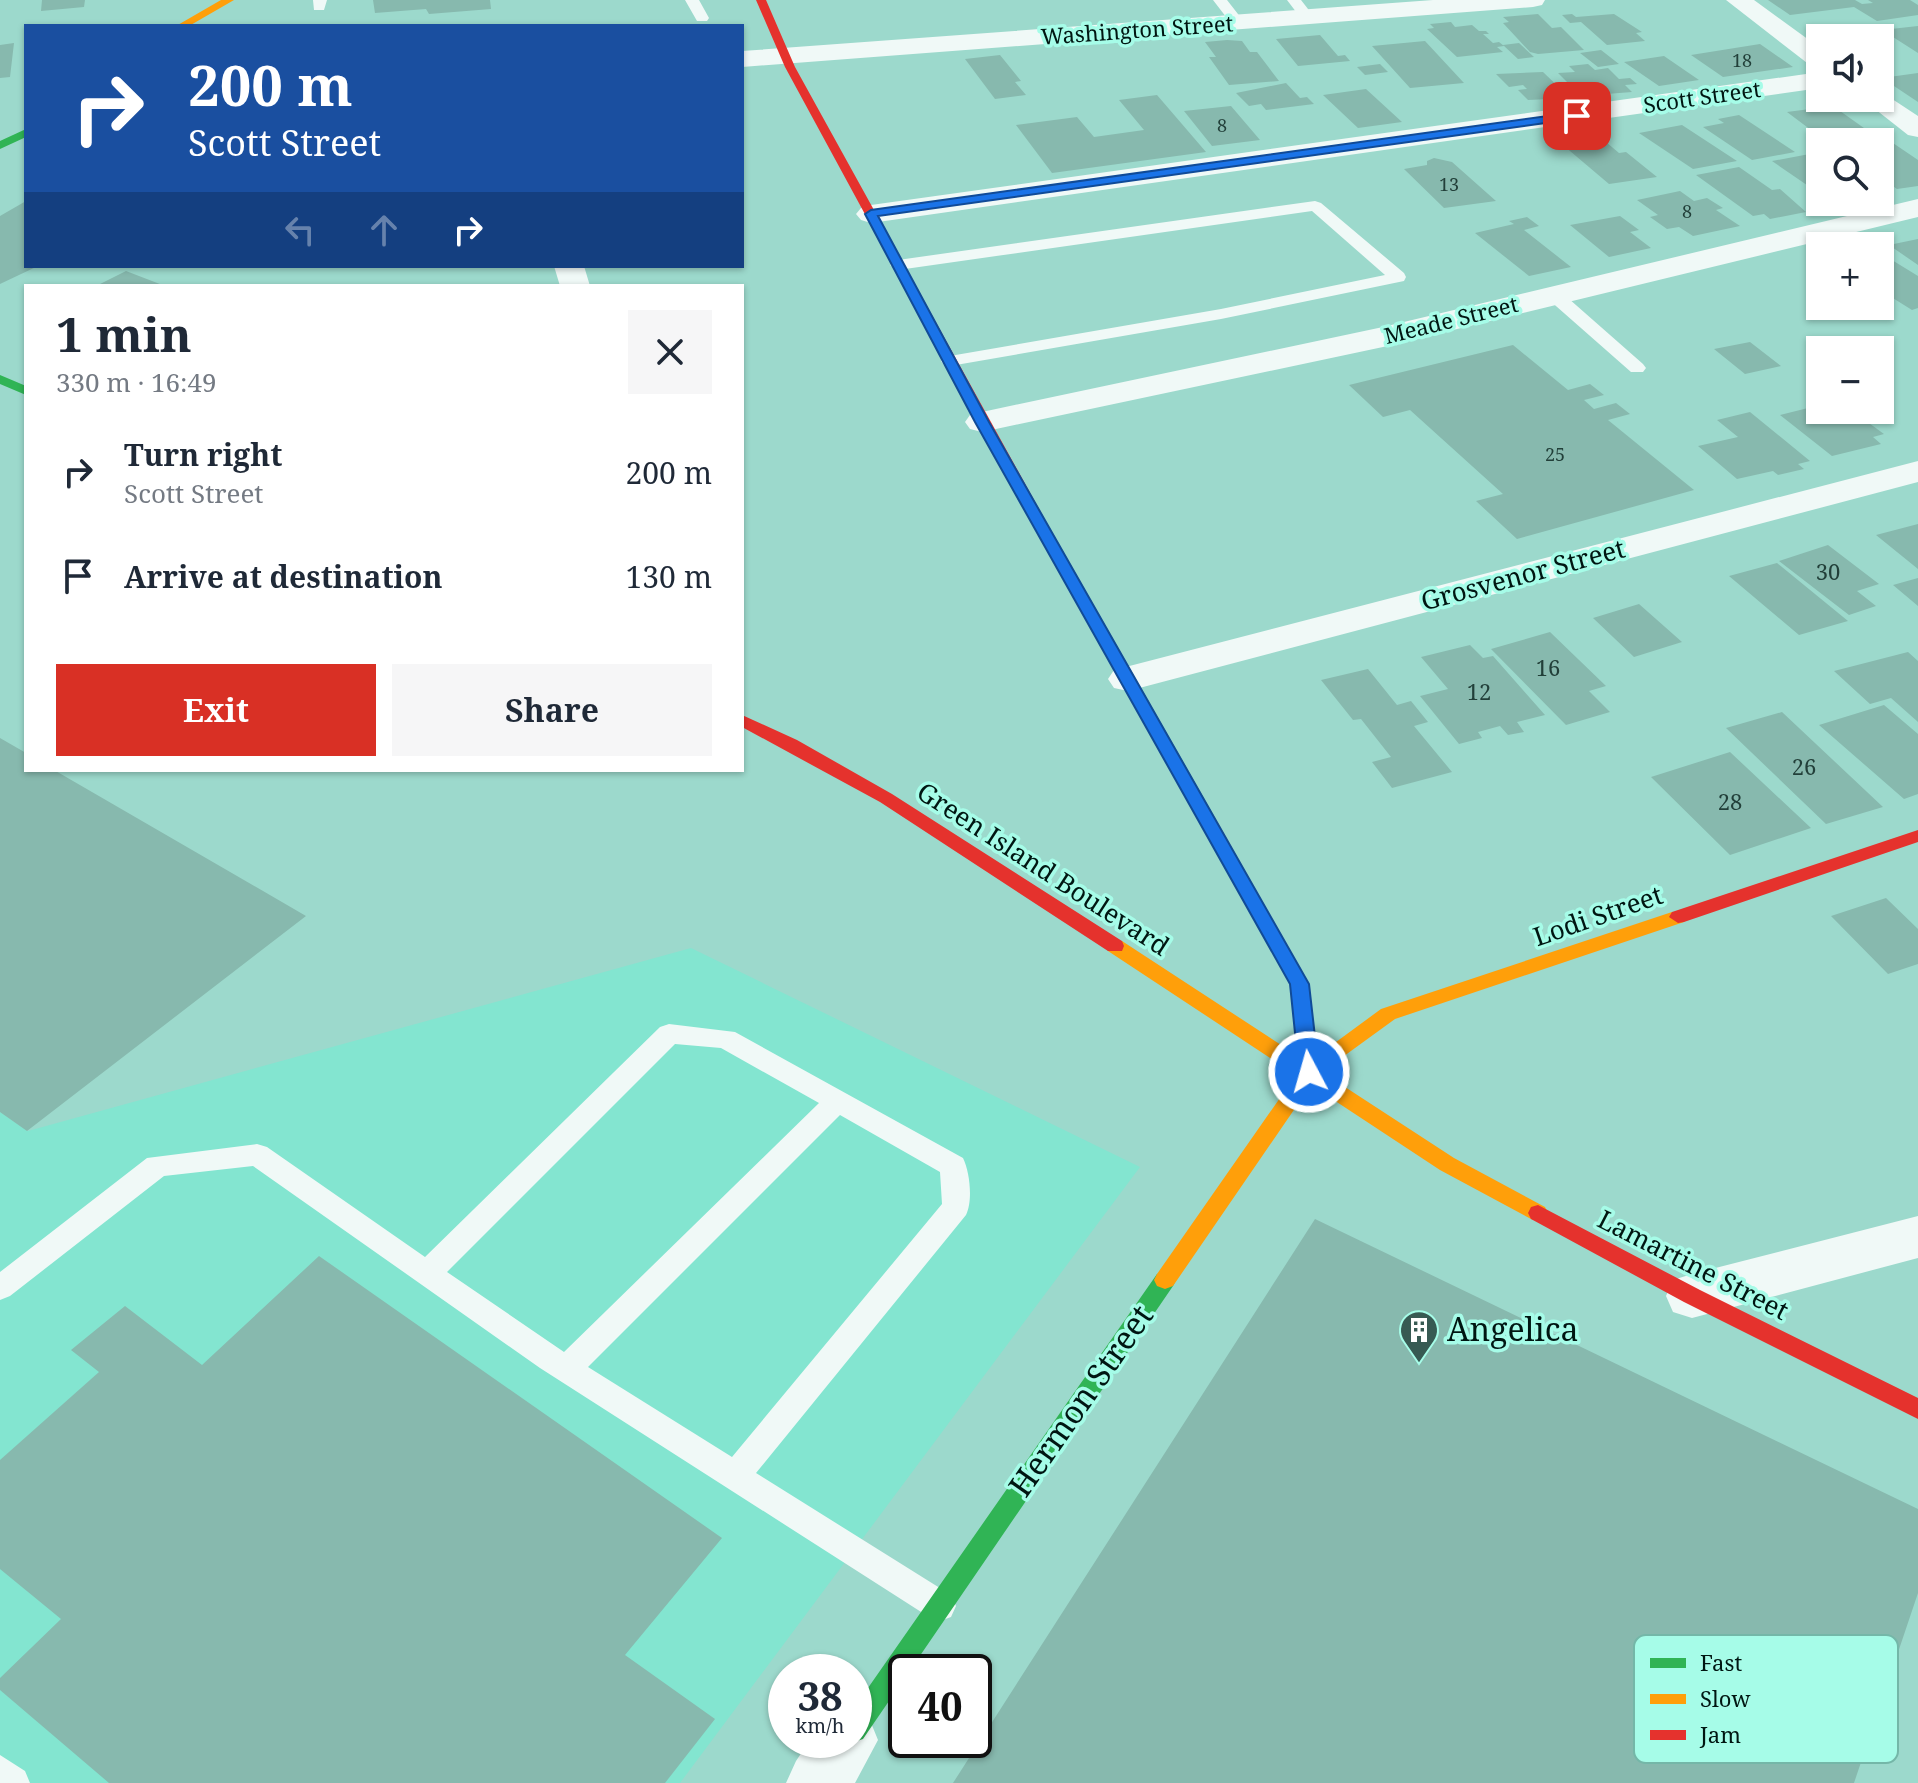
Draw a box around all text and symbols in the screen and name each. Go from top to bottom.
street label: Washington Street [1040,7,1234,51]
map controls [1806,24,1894,424]
button: sound [1806,24,1894,112]
text: 200 m [188,46,353,122]
house number: 18 [1732,48,1752,72]
icon: right [56,56,160,160]
street label: Scott Street [1641,73,1763,119]
pin [1543,82,1611,150]
icon: arrive [1555,94,1599,138]
house number: 8 [1217,113,1227,137]
text: Scott Street [188,118,381,167]
button: search [1806,128,1894,216]
house number: 13 [1439,172,1459,196]
house number: 8 [1682,199,1692,223]
icon: left [278,208,322,252]
icon: ahead [362,208,406,252]
icon: right [446,208,490,252]
button: + [1806,232,1894,320]
street label: Meade Street [1381,288,1521,350]
text: 1 min [56,301,192,366]
button: close [628,310,712,394]
button: − [1806,336,1894,424]
text: 330 m · 16:49 [56,364,217,400]
text: Turn right [124,434,282,475]
house number: 25 [1545,442,1565,466]
icon: right [56,450,100,494]
text: 200 m [626,452,712,493]
text: Scott Street [124,475,264,511]
street label: Grosvenor Street [1417,529,1629,619]
icon: arrive [56,554,100,598]
text: Arrive at destination [124,556,443,597]
text: 130 m [626,556,712,597]
house number: 30 [1816,556,1840,586]
house number: 16 [1536,652,1560,682]
button: Exit [56,664,376,756]
button: Share [392,664,712,756]
house number: 12 [1467,676,1491,706]
house number: 26 [1792,751,1816,781]
street label: Green Island Boulevard [910,773,1177,963]
house number: 28 [1718,786,1742,816]
street label: Lodi Street [1528,876,1667,954]
position arrow [1267,1030,1351,1114]
street label: Lamartine Street [1592,1200,1795,1328]
street label: Hermon Street [998,1296,1162,1504]
place label: Angelica [1447,1307,1578,1350]
building icon: Angelica [1398,1309,1440,1364]
legend [1634,1635,1898,1763]
text: Fast [1700,1647,1742,1677]
speed limit sign: 40 [888,1654,992,1758]
text: 38 [797,1668,843,1723]
text: Slow [1700,1683,1750,1713]
text: km/h [795,1712,845,1739]
text: Jam [1699,1719,1741,1749]

